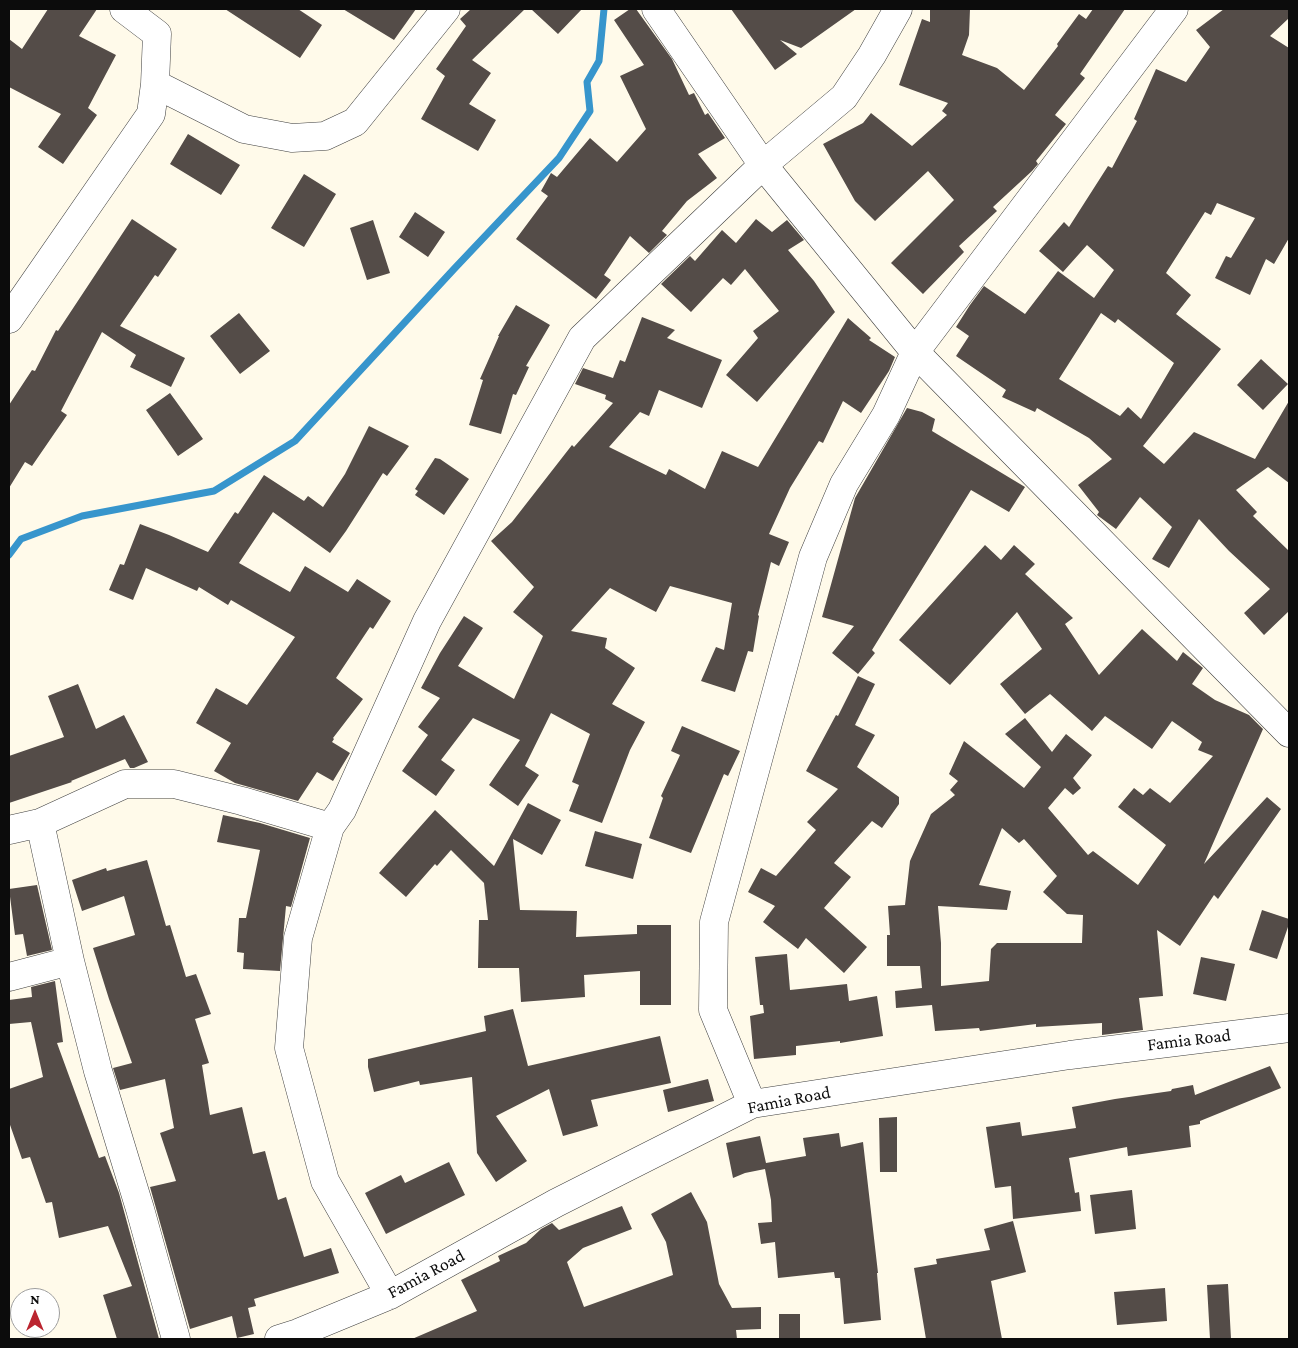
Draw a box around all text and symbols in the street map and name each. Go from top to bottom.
street label: Famia Road [1146,1024,1232,1056]
street label: Famia Road [746,1081,832,1119]
street label: Famia Road [384,1245,468,1303]
north arrow [10,1288,60,1338]
text: N [30,1291,40,1307]

